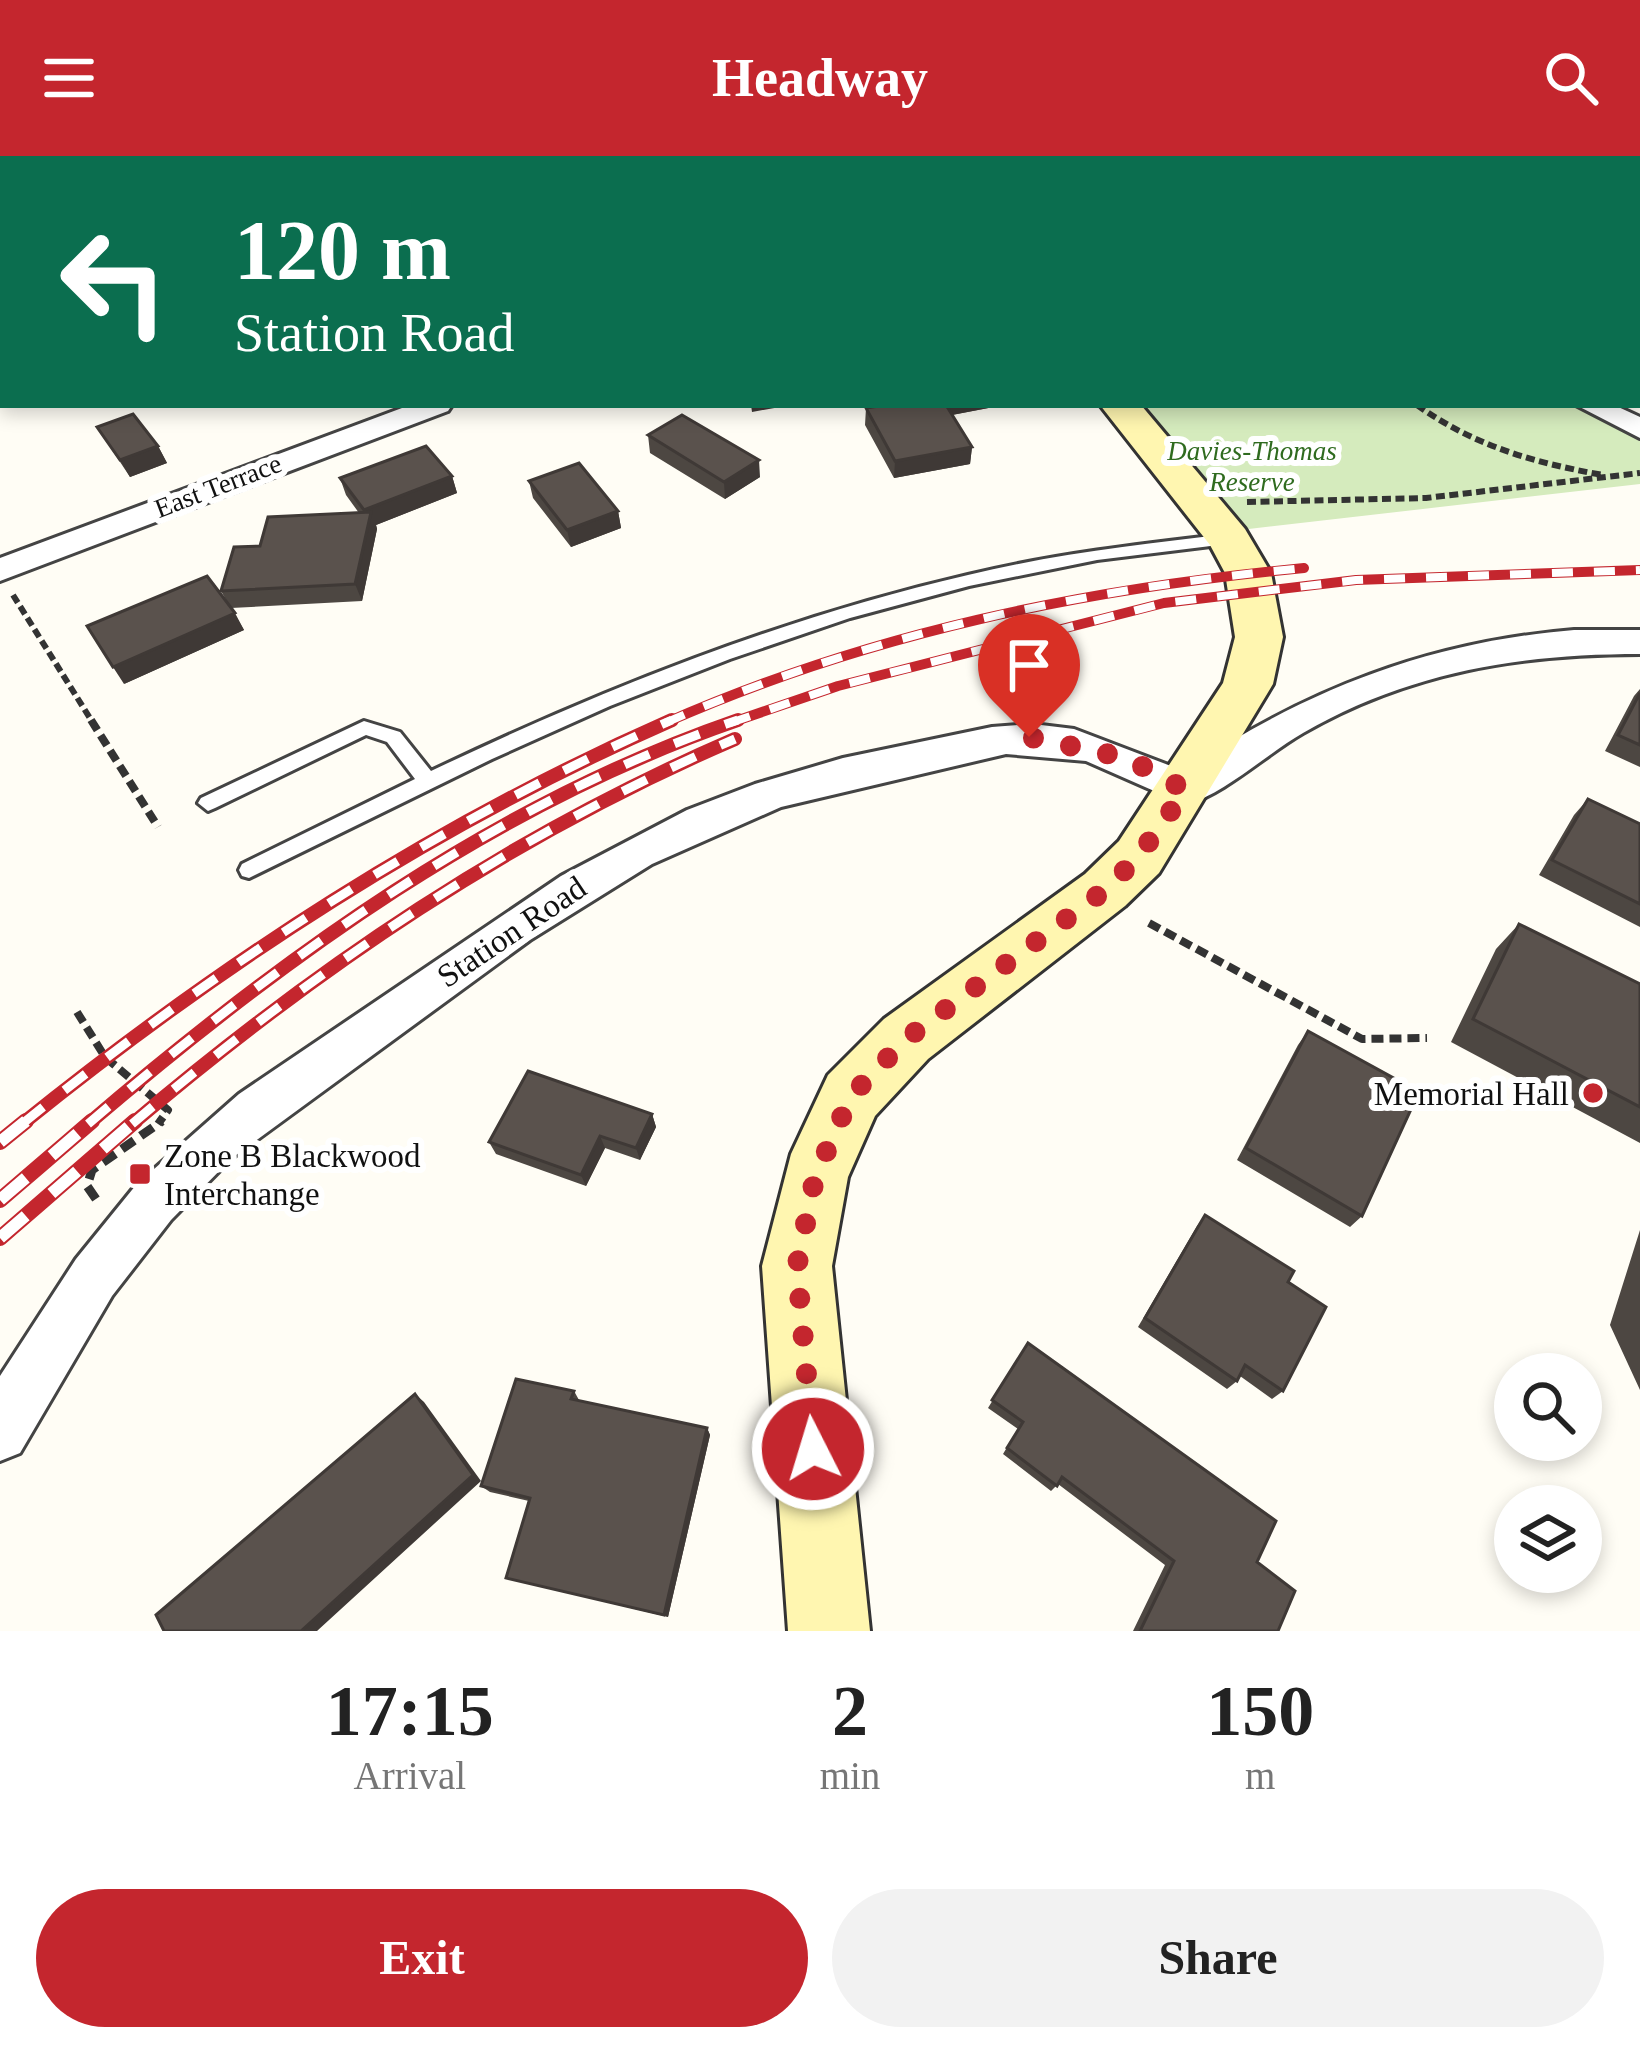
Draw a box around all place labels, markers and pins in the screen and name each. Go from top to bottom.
pin [978,614,1080,737]
place label: Memorial Hall [1374,1076,1569,1112]
marker: Memorial Hall [1580,1080,1606,1106]
place label: Zone B Blackwood Interchange [164,1138,421,1212]
marker: Zone B Blackwood Interchange [127,1161,153,1187]

